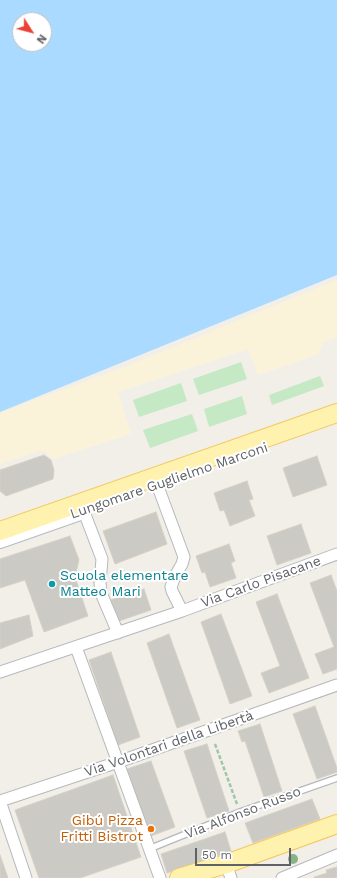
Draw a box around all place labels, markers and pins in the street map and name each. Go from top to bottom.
place label: Scuola elementare Matteo Mari [60,568,189,600]
marker: Scuola elementare Matteo Mari [47,579,57,589]
place label: Gibú Pizza Fritti Bistrot [61,813,143,846]
marker: Gibú Pizza Fritti Bistrot [146,824,156,834]

